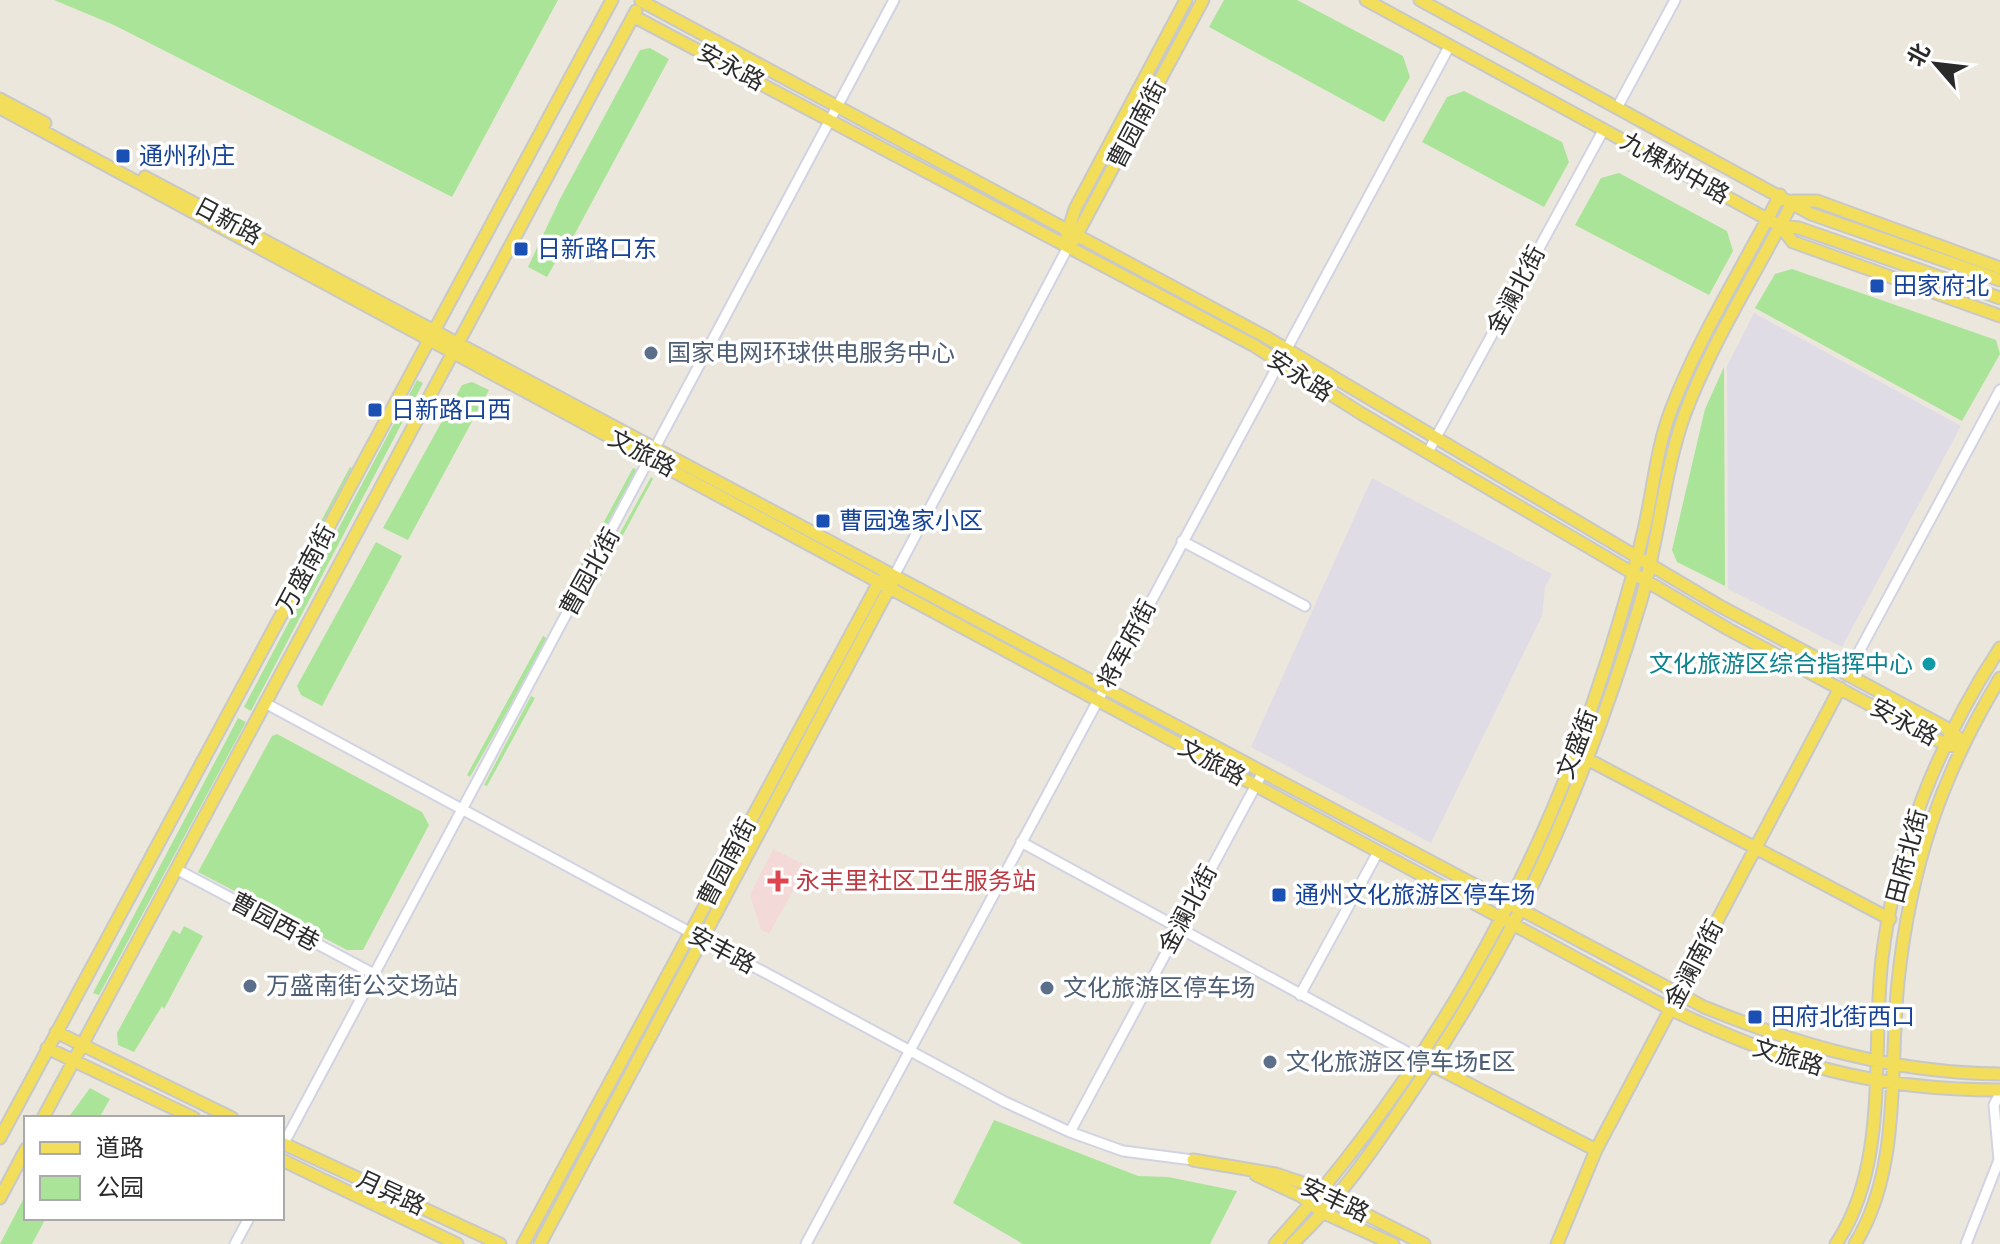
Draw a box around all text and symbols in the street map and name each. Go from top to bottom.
north arrow [1896,24,1976,104]
street label: 安永路 [692,37,770,97]
text: 北 [1902,39,1936,71]
street label: 曹园南街 [1101,75,1173,173]
street label: 九棵树中路 [1615,126,1735,210]
place label: 通州孙庄 [139,141,235,171]
marker: 通州孙庄 [114,147,132,165]
street label: 日新路 [189,191,267,251]
place label: 日新路口东 [537,234,657,264]
marker: 日新路口东 [512,240,530,258]
street label: 金澜北街 [1480,241,1552,339]
place label: 田家府北 [1893,271,1989,301]
marker: 田家府北 [1868,277,1886,295]
place label: 国家电网环球供电服务中心 [667,338,955,368]
marker: 国家电网环球供电服务中心 [642,344,660,362]
street label: 安永路 [1262,344,1338,408]
place label: 日新路口西 [391,395,511,425]
marker: 日新路口西 [366,401,384,419]
street label: 文旅路 [603,423,681,483]
place label: 曹园逸家小区 [839,506,983,536]
marker: 曹园逸家小区 [814,512,832,530]
street label: 万盛南街 [270,520,342,618]
street label: 曹园北街 [554,523,626,621]
street label: 将军府街 [1091,595,1163,693]
place label: 文化旅游区综合指挥中心 [1649,649,1913,679]
marker: 文化旅游区综合指挥中心 [1920,655,1938,673]
street label: 安永路 [1865,692,1943,752]
street label: 文盛街 [1550,705,1604,783]
street label: 文旅路 [1173,732,1251,792]
street label: 田府北街 [1880,806,1934,906]
street label: 曹园南街 [691,813,763,911]
street label: 金澜北街 [1152,860,1224,958]
place label: 永丰里社区卫生服务站 [796,866,1036,896]
marker: 永丰里社区卫生服务站 [767,870,789,892]
place label: 通州文化旅游区停车场 [1295,880,1535,910]
street label: 曹园西巷 [226,886,324,958]
marker: 通州文化旅游区停车场 [1270,886,1288,904]
street label: 金澜南街 [1658,915,1730,1013]
street label: 安丰路 [683,920,761,980]
place label: 万盛南街公交场站 [266,971,458,1001]
place label: 文化旅游区停车场 [1063,973,1255,1003]
marker: 万盛南街公交场站 [241,977,259,995]
marker: 文化旅游区停车场 [1038,979,1056,997]
place label: 田府北街西口 [1771,1002,1915,1032]
marker: 田府北街西口 [1746,1008,1764,1026]
street label: 文旅路 [1749,1032,1827,1082]
place label: 文化旅游区停车场E区 [1286,1047,1516,1077]
marker: 文化旅游区停车场E区 [1261,1053,1279,1071]
legend [24,1116,284,1220]
text: 道路 [96,1133,144,1163]
street label: 月异路 [352,1164,430,1222]
street label: 安丰路 [1296,1171,1374,1229]
text: 公园 [96,1173,144,1203]

